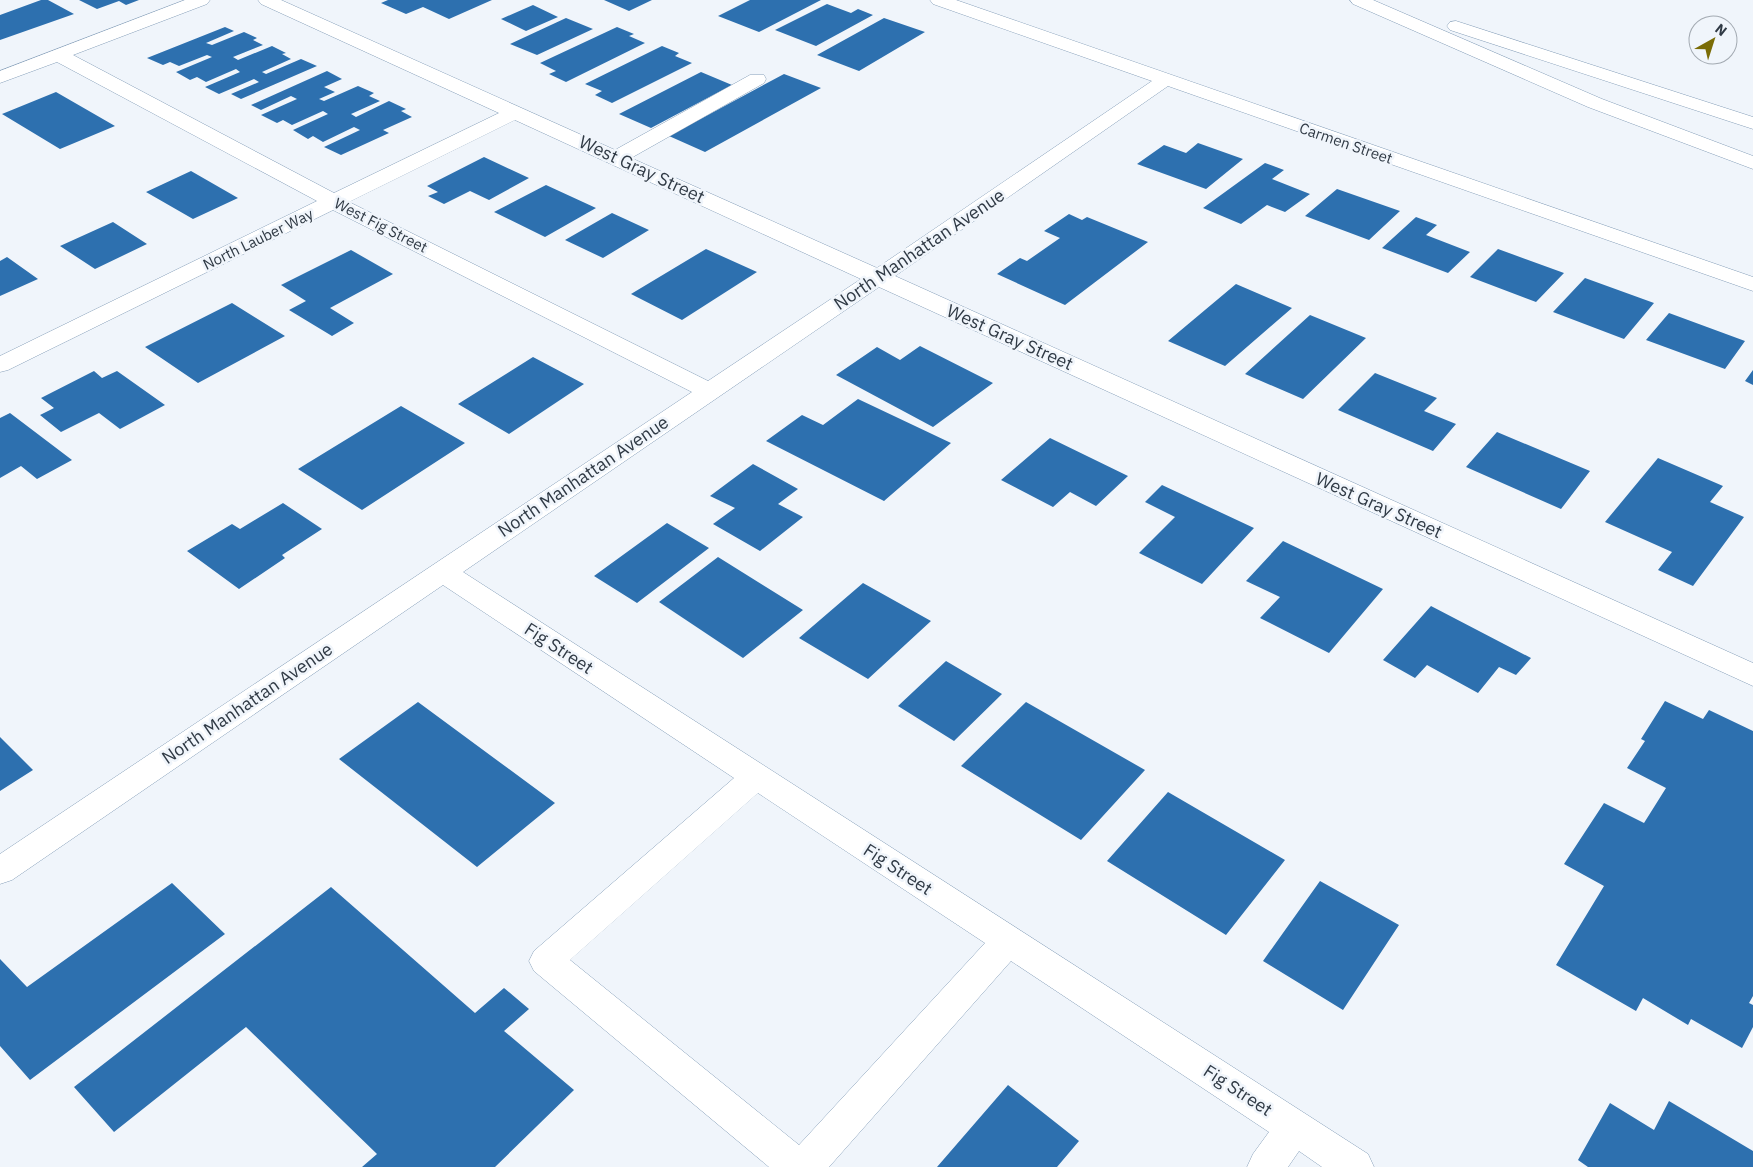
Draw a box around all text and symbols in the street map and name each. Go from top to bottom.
north arrow [1688,15,1738,65]
text: N [1712,20,1731,40]
street label: Carmen Street [1297,118,1395,168]
street label: West Gray Street [575,130,709,208]
street label: North Manhattan Avenue [829,183,1009,315]
street label: West Fig Street [331,193,431,257]
street label: North Lauber Way [200,204,317,274]
street label: West Gray Street [943,299,1077,375]
street label: North Manhattan Avenue [493,410,673,542]
street label: West Gray Street [1312,467,1446,543]
street label: Fig Street [520,617,598,679]
street label: North Manhattan Avenue [157,637,337,769]
street label: Fig Street [859,838,937,900]
street label: Fig Street [1199,1059,1277,1121]

